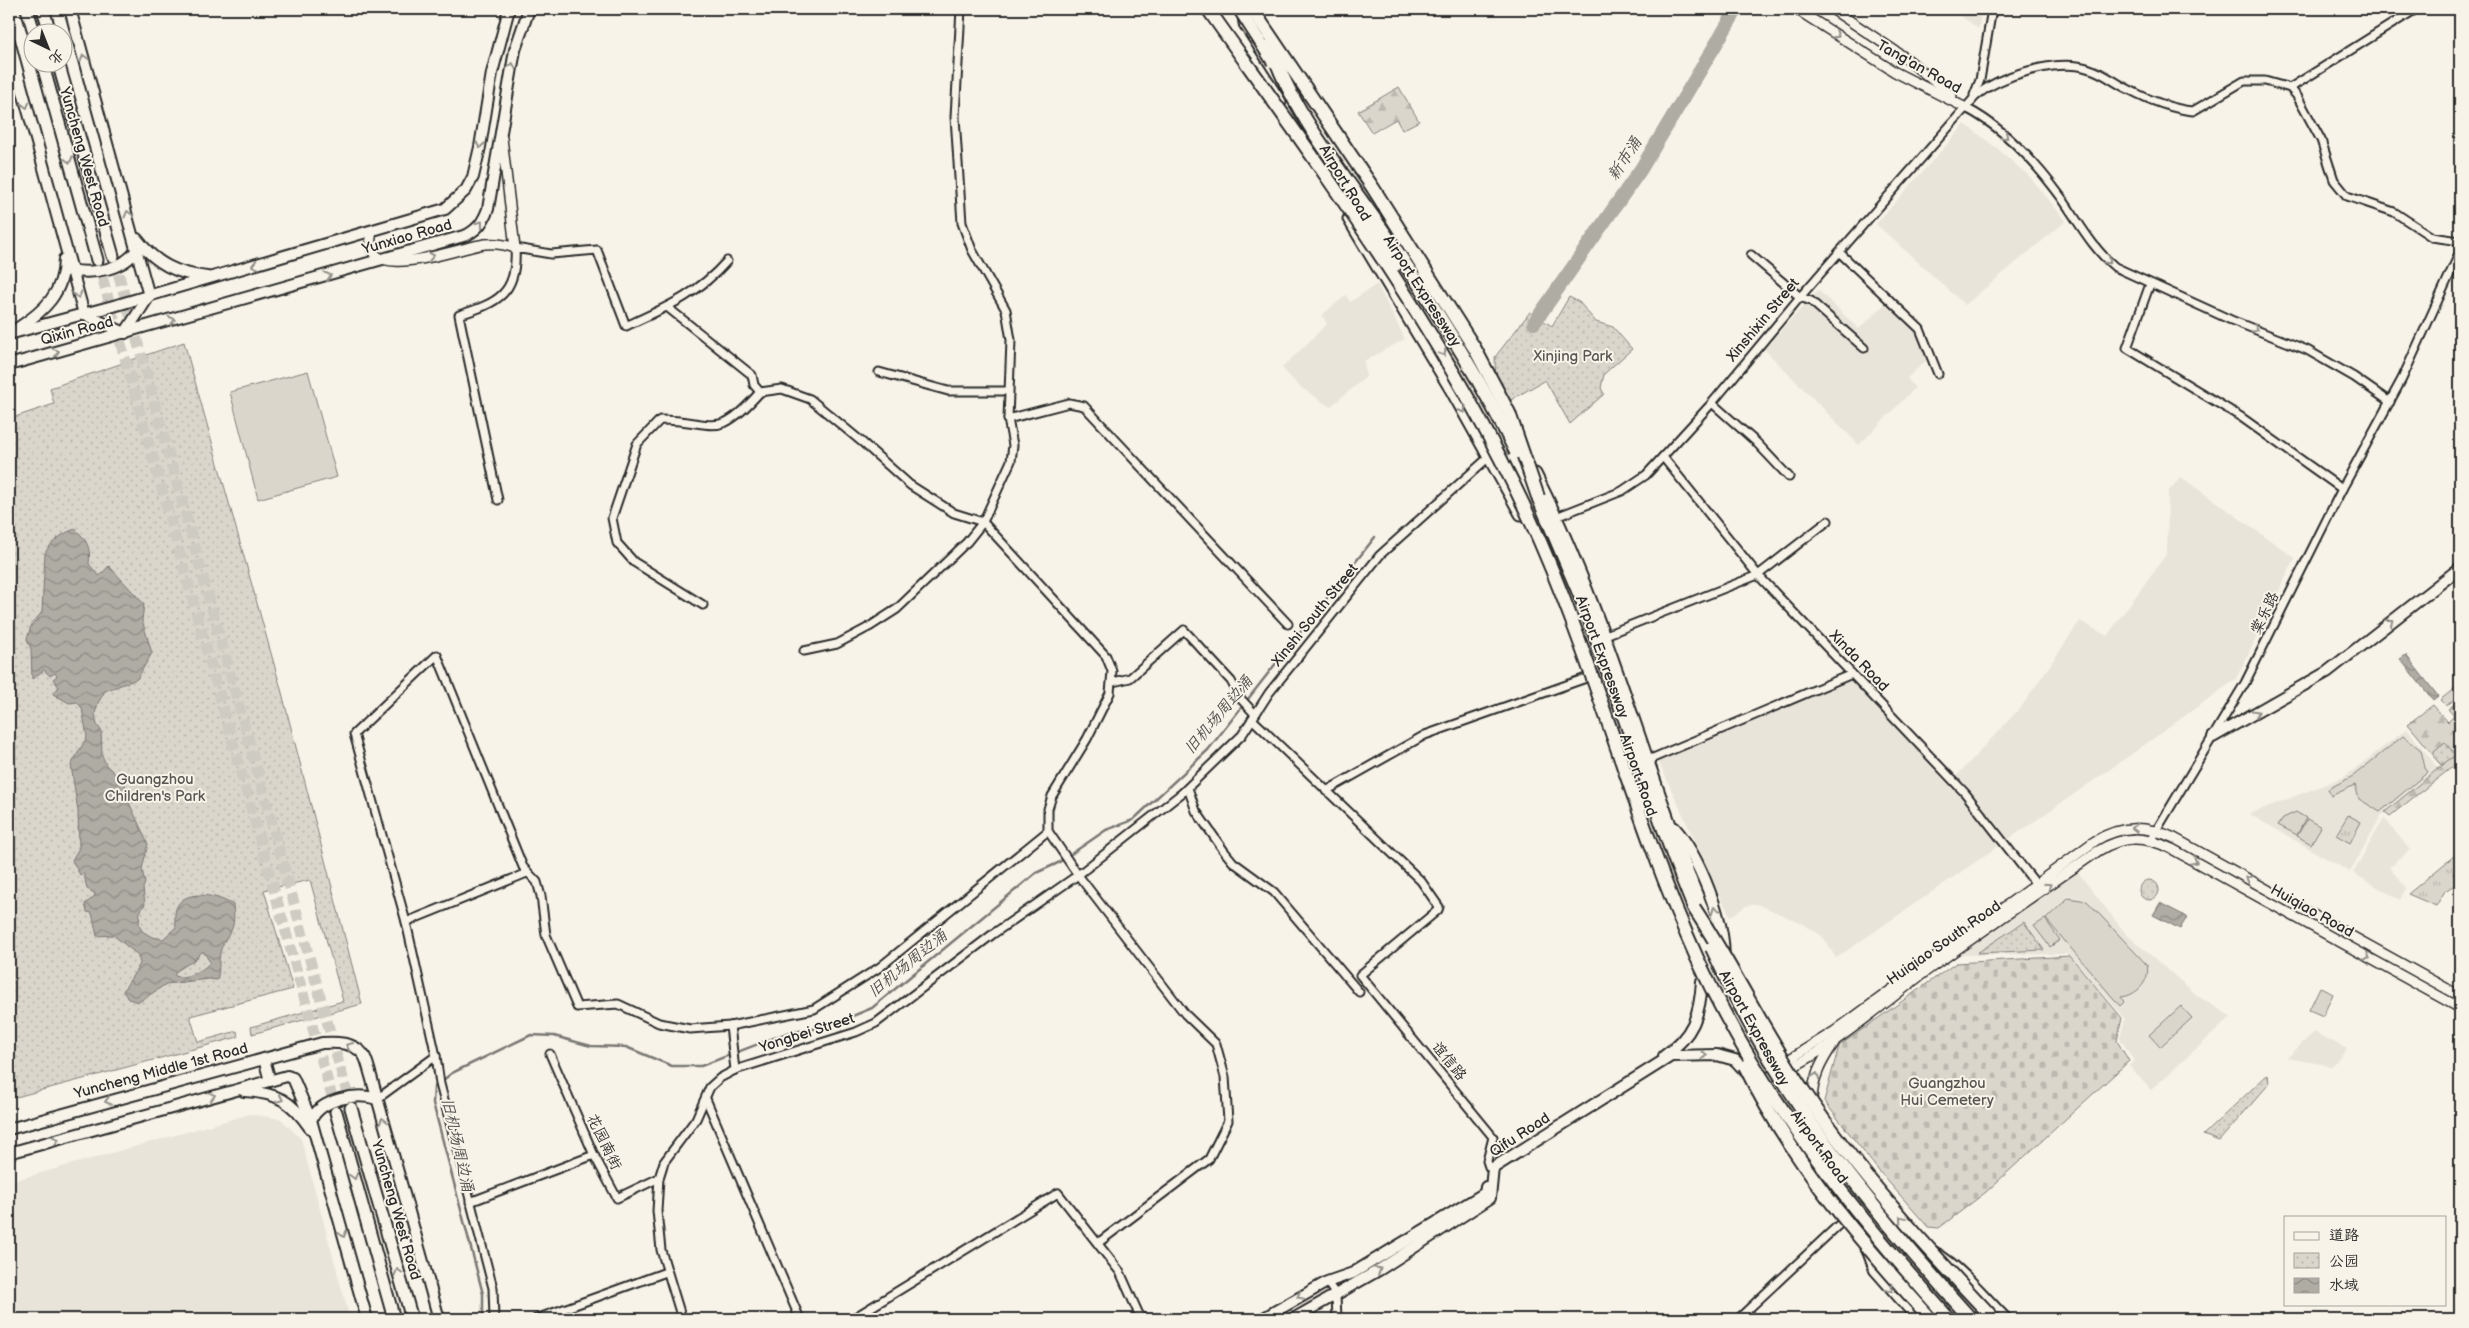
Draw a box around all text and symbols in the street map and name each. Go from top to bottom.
north arrow [22,22,72,72]
one-way arrow [1831,29,1840,39]
street label: Tang'an Road [1874,36,1964,98]
text: 北 [46,46,67,68]
one-way arrow [80,55,90,63]
one-way arrow [507,61,517,70]
street label: Yuncheng West Road [55,84,113,229]
one-way arrow [20,101,31,110]
one-way arrow [1999,130,2008,139]
water label: 新市涌 [1604,133,1647,184]
one-way arrow [476,141,486,149]
street label: Airport Road [1315,141,1375,225]
one-way arrow [64,155,74,164]
one-way arrow [124,211,134,219]
street label: Yunxiao Road [359,215,454,259]
one-way arrow [474,220,483,230]
street label: Airport Expressway [1379,232,1465,351]
one-way arrow [427,252,436,262]
one-way arrow [2102,255,2111,264]
one-way arrow [251,259,259,270]
one-way arrow [324,271,332,281]
street label: Xinshixin Street [1722,274,1804,367]
one-way arrow [73,291,83,299]
street label: Qixin Road [39,312,115,350]
one-way arrow [167,315,175,325]
one-way arrow [2250,323,2259,333]
one-way arrow [51,347,59,357]
one-way arrow [1436,347,1446,356]
park label: Xinjing Park [1533,347,1613,366]
one-way arrow [1457,405,1467,414]
street label: Xinshi South Street [1267,559,1363,671]
street label: 棠乐路 [2247,589,2283,637]
street label: Airport Expressway [1571,593,1633,721]
one-way arrow [2385,619,2394,628]
street label: Xinda Road [1824,626,1893,696]
water label: 旧机场周边涌 [1181,671,1258,758]
one-way arrow [2250,709,2259,719]
street label: Airport Road [1615,731,1661,819]
park label: Guangzhou Children's Park [105,770,206,806]
one-way arrow [2131,823,2138,833]
one-way arrow [2189,855,2198,865]
one-way arrow [2246,875,2255,885]
street label: Huiqiao Road [2267,880,2357,942]
one-way arrow [2042,883,2052,892]
street label: Huiqiao South Road [1883,897,2005,989]
one-way arrow [1711,906,1721,915]
water label: 旧机场周边涌 [865,926,952,1002]
one-way arrow [2361,951,2370,961]
street label: Airport Expressway [1714,967,1794,1089]
street label: Yongbei Street [756,1009,857,1058]
street label: 谊信路 [1427,1038,1471,1084]
street label: Yuncheng Middle 1st Road [71,1039,250,1104]
one-way arrow [345,1042,354,1053]
one-way arrow [1701,1050,1709,1060]
one-way arrow [1810,1072,1820,1081]
park label: Guangzhou Hui Cemetery [1900,1074,1994,1110]
one-way arrow [208,1091,217,1102]
one-way arrow [275,1093,284,1103]
one-way arrow [103,1095,112,1106]
water label: 旧机场周边涌 [437,1096,477,1195]
street label: Airport Road [1786,1107,1852,1187]
street label: Qifu Road [1486,1108,1554,1162]
street label: 花园南街 [582,1111,626,1173]
one-way arrow [379,1117,389,1125]
one-way arrow [51,1135,59,1145]
street label: Yuncheng West Road [367,1137,425,1282]
one-way arrow [348,1171,358,1179]
one-way arrow [1899,1216,1907,1225]
legend [2284,1216,2446,1306]
text: 道路 [2329,1226,2359,1245]
one-way arrow [337,1230,348,1239]
text: 公园 [2329,1252,2359,1271]
one-way arrow [1372,1267,1381,1277]
one-way arrow [394,1269,404,1277]
text: 水域 [2329,1276,2359,1295]
one-way arrow [1885,1284,1894,1293]
one-way arrow [1297,1290,1306,1300]

